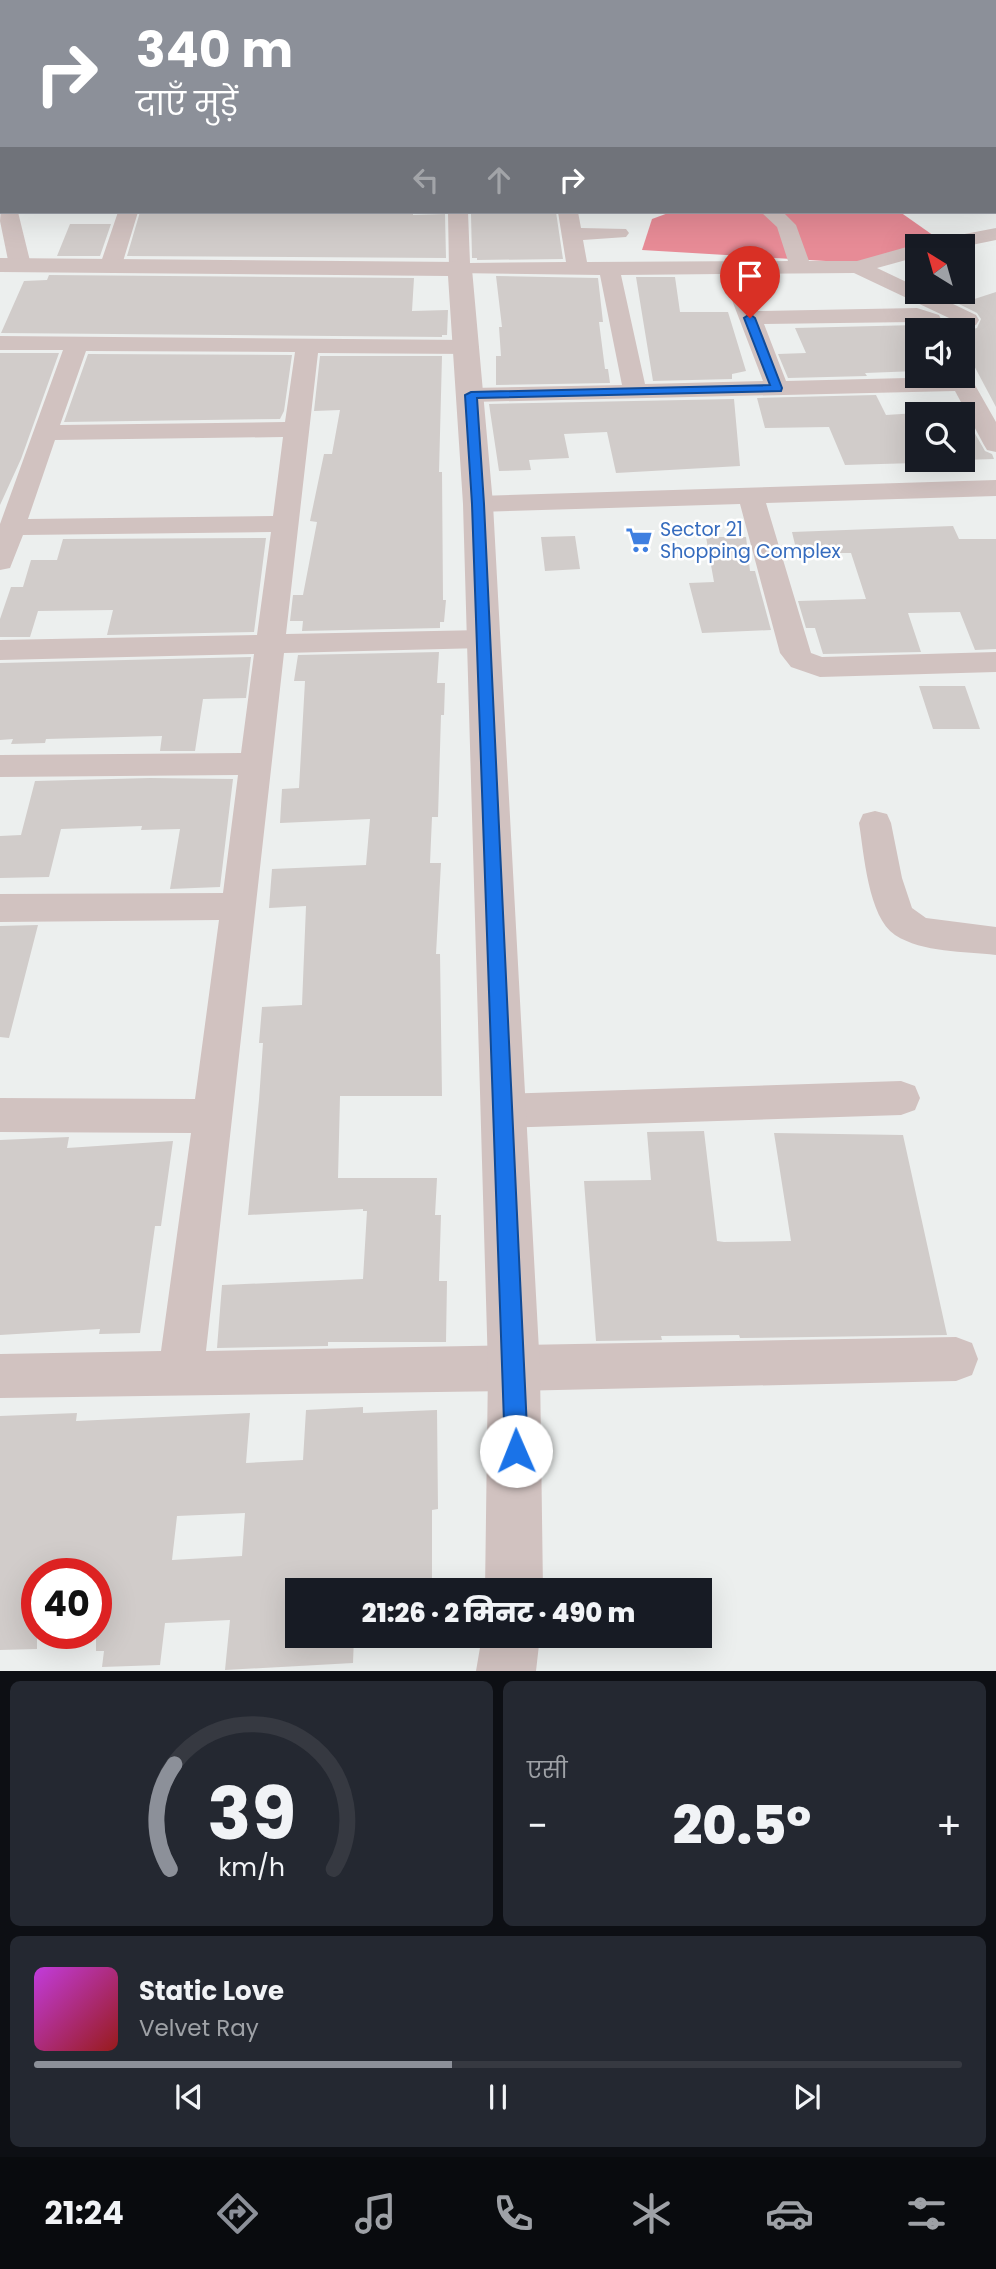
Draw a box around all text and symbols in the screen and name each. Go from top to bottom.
text: 340 m [136,16,293,84]
icon: right [21,28,112,119]
text: दाएँ मुड़ें [136,81,238,126]
icon: left [407,161,445,199]
icon: ahead [480,161,518,199]
icon: right [553,161,591,199]
north arrow [905,234,975,304]
map controls [905,234,975,472]
pin [720,246,780,318]
icon: arrive [731,257,769,295]
button: sound [905,318,975,388]
button: search [905,402,975,472]
place label: Sector 21 Shopping Complex [660,516,841,565]
supermarket icon: Sector 21 Shopping Complex [624,525,654,555]
position arrow [479,1414,553,1488]
speed limit sign: 40 [21,1558,112,1649]
text: 21:26 · 2 मिनट · 490 m [362,1595,635,1631]
text: एसी [527,1754,568,1786]
text: 39 [207,1764,296,1865]
text: 20.5° [673,1789,811,1862]
text: − [527,1799,548,1852]
text: + [936,1799,962,1852]
text: km/h [218,1850,285,1885]
text: Static Love [139,1973,284,2009]
text: Velvet Ray [139,2012,259,2044]
icon: previous [170,2078,208,2116]
icon: pause [479,2078,517,2116]
icon: next [788,2078,826,2116]
icon: directions [213,2189,262,2238]
icon: music [351,2189,400,2238]
icon: phone [489,2189,538,2238]
icon: climate [627,2189,676,2238]
icon: car [765,2189,814,2238]
icon: filters [902,2189,951,2238]
text: 21:24 [44,2190,124,2235]

